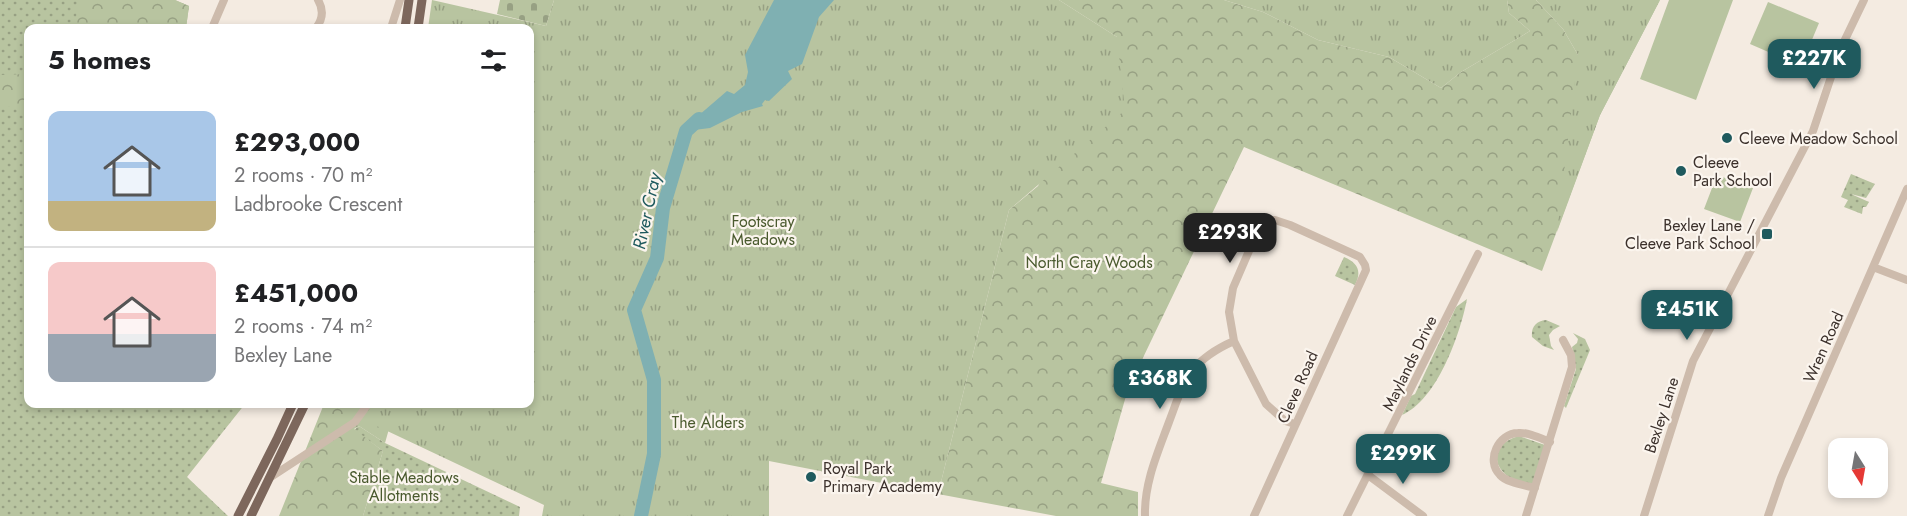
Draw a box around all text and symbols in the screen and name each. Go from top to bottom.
pin: £227K [1772,39,1856,90]
text: 5 homes [48,41,151,79]
icon: filters [477,44,510,77]
text: £227K [1782,44,1846,73]
text: £293,000 [234,123,360,161]
place label: Cleeve Meadow School [1739,127,1898,150]
marker: Cleeve Meadow School [1720,131,1734,145]
icon: home [96,135,168,207]
place label: Cleeve Park School [1693,151,1772,192]
text: 2 rooms · 70 m² [234,161,372,190]
marker: Cleeve Park School [1674,164,1688,178]
water label: River Cray [626,169,668,252]
text: Ladbrooke Crescent [234,190,402,219]
park label: Footscray Meadows [731,210,795,251]
pin: £293K [1188,213,1272,264]
place label: Bexley Lane / Cleeve Park School [1625,214,1755,255]
text: £293K [1197,218,1263,247]
marker: Bexley Lane / Cleeve Park School [1760,227,1774,241]
park label: North Cray Woods [1025,251,1153,274]
text: £451,000 [234,274,358,312]
icon: home [96,286,168,358]
pin: £451K [1645,290,1729,341]
text: £451K [1655,295,1719,324]
street label: Wren Road [1798,308,1849,387]
text: 2 rooms · 74 m² [234,312,372,341]
street label: Maylands Drive [1376,312,1442,415]
text: Bexley Lane [234,341,332,370]
street label: Cleve Road [1271,347,1324,427]
pin: £368K [1118,359,1202,410]
text: £368K [1128,364,1192,393]
street label: Bexley Lane [1638,374,1685,456]
park label: The Alders [672,411,744,434]
pin: £299K [1361,434,1445,485]
north arrow [1828,438,1888,498]
map controls [1828,438,1888,498]
text: £299K [1370,439,1436,468]
place label: Royal Park Primary Academy [823,457,943,498]
park label: Stable Meadows Allotments [349,466,459,507]
marker: Royal Park Primary Academy [804,470,818,484]

